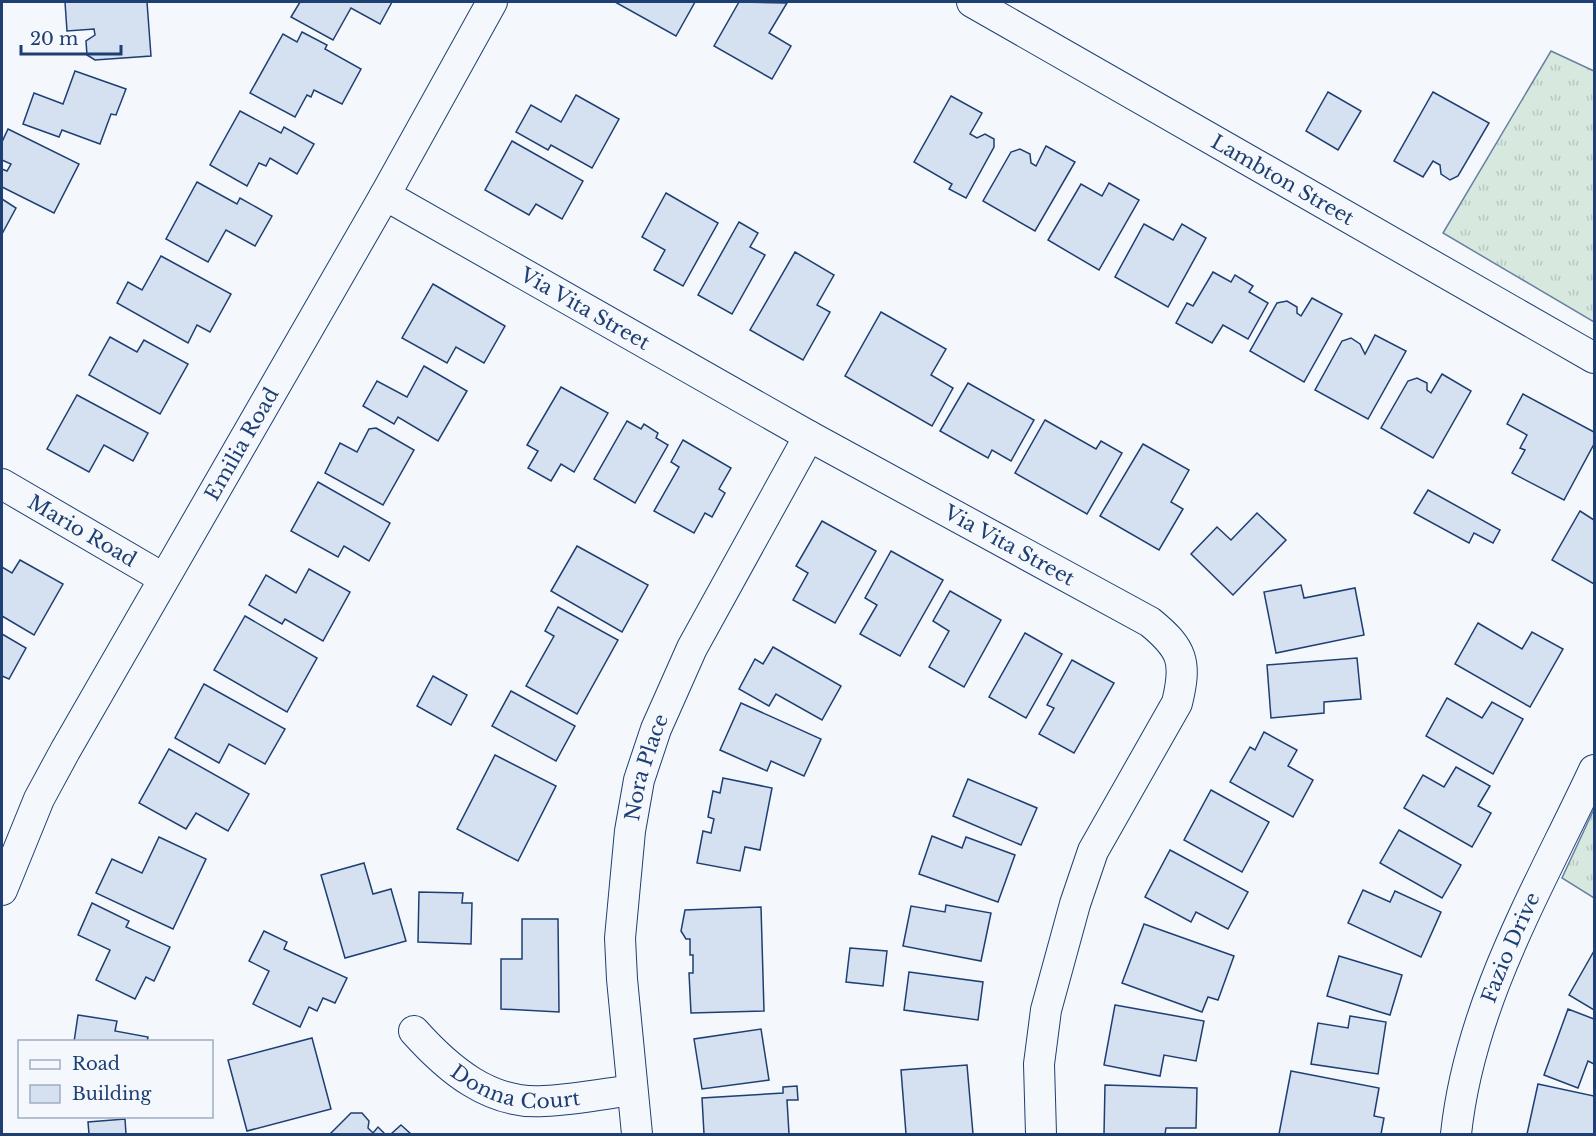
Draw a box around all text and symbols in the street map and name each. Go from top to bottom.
scale bar [21,18,122,56]
text: 20 m [30,28,78,50]
street label: Lambton Street [1207,130,1359,230]
street label: Via Vita Street [515,262,654,355]
street label: Emilia Road [200,383,284,505]
street label: Mario Road [24,490,141,572]
street label: Via Vita Street [939,500,1079,591]
street label: Nora Place [620,710,673,823]
street label: Fazio Drive [1476,889,1545,1006]
legend [18,1040,213,1118]
text: Road [72,1053,120,1075]
street label: Donna Court [446,1059,582,1114]
text: Building [72,1083,151,1105]

